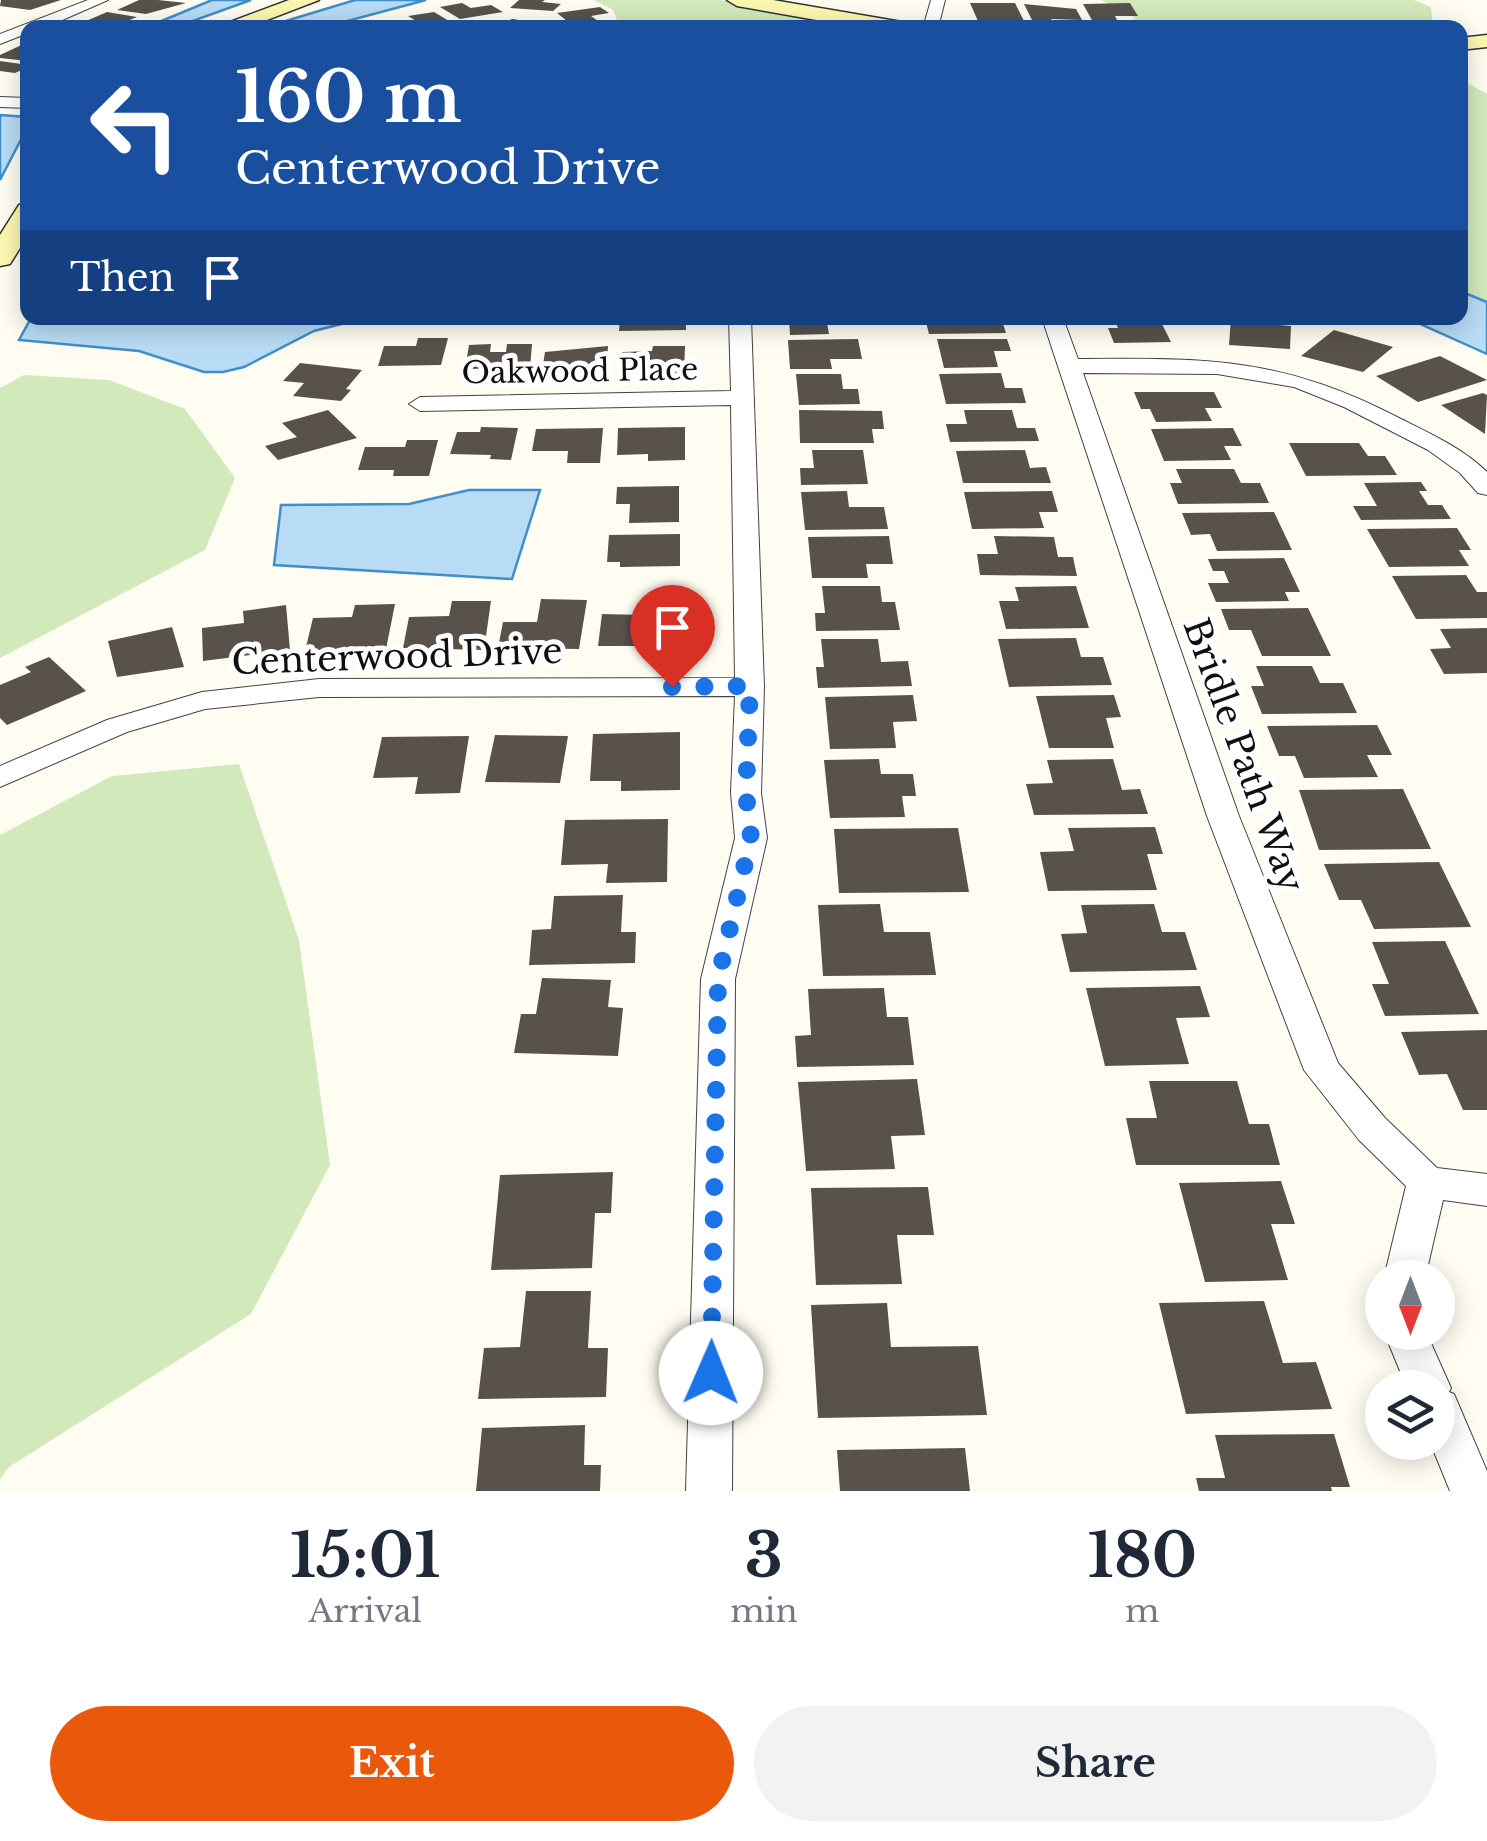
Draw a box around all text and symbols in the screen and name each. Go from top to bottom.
text: 160 m [235,54,462,141]
icon: left [70,60,200,190]
text: Centerwood Drive [235,140,660,196]
icon: arrive [195,250,250,305]
text: Then [70,254,175,301]
street label: Oakwood Place [461,350,699,392]
pin [630,585,715,688]
icon: arrive [645,600,700,655]
street label: Bridle Path Way [1174,612,1314,898]
street label: Centerwood Drive [231,629,563,683]
north arrow [1365,1260,1455,1350]
map controls [1365,1260,1455,1460]
position arrow [659,1321,763,1425]
button: layers [1365,1370,1455,1460]
text: 15:01 [290,1519,440,1593]
text: 3 [745,1519,783,1593]
text: 180 [1087,1519,1197,1593]
text: Arrival [308,1591,422,1631]
text: min [730,1591,798,1631]
text: m [1125,1591,1159,1631]
button: Exit [50,1706,734,1821]
button: Share [754,1706,1437,1821]

